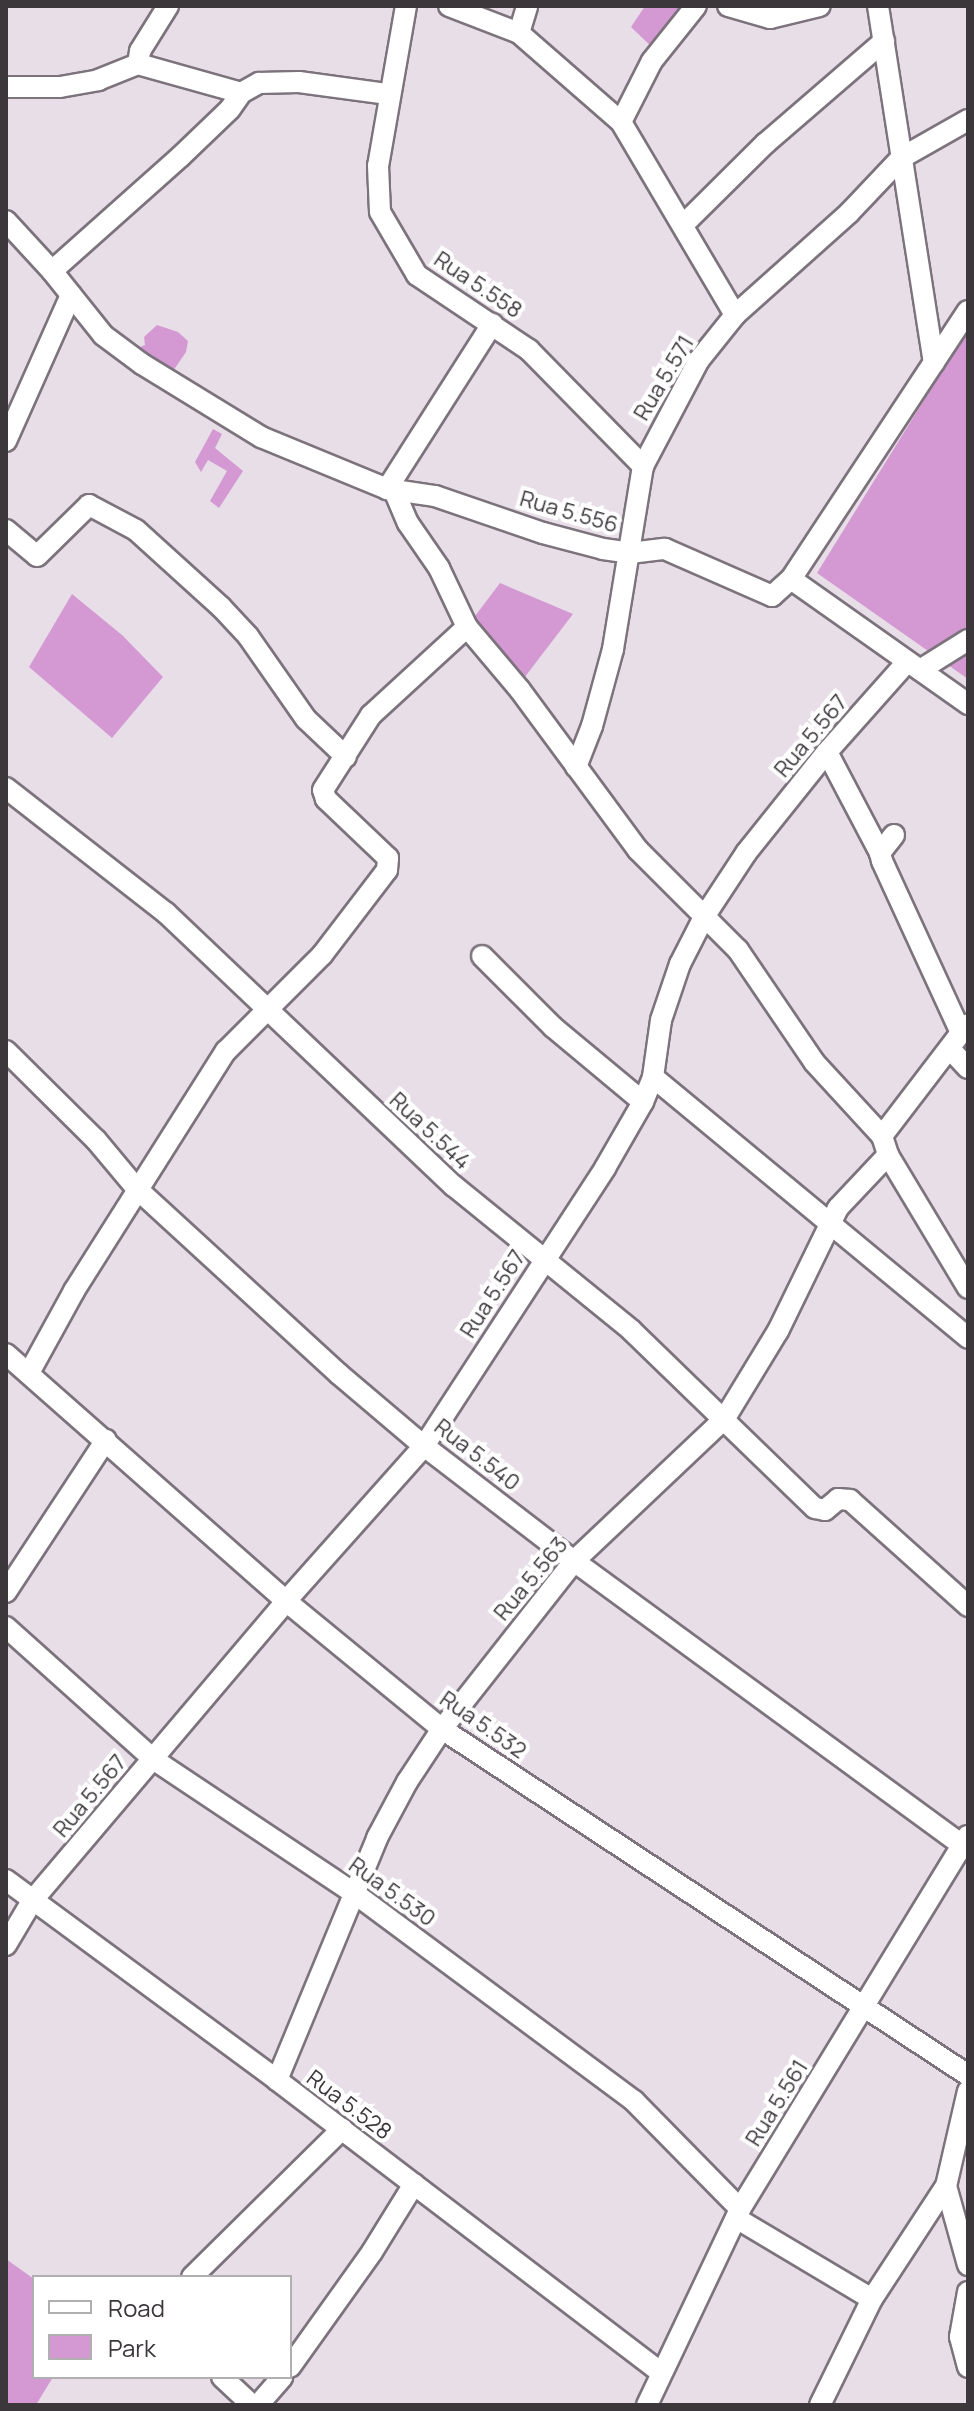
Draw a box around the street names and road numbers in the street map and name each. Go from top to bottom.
street label: Rua 5.558 [429,246,527,324]
street label: Rua 5.571 [628,331,700,425]
street label: Rua 5.556 [517,485,621,539]
street label: Rua 5.567 [769,690,853,782]
street label: Rua 5.544 [384,1087,476,1175]
street label: Rua 5.567 [455,1245,531,1343]
street label: Rua 5.540 [429,1414,525,1496]
street label: Rua 5.563 [489,1532,573,1626]
street label: Rua 5.532 [435,1686,531,1764]
street label: Rua 5.567 [48,1750,132,1842]
street label: Rua 5.530 [344,1852,440,1932]
street label: Rua 5.561 [740,2055,814,2151]
street label: Rua 5.528 [301,2065,397,2145]

